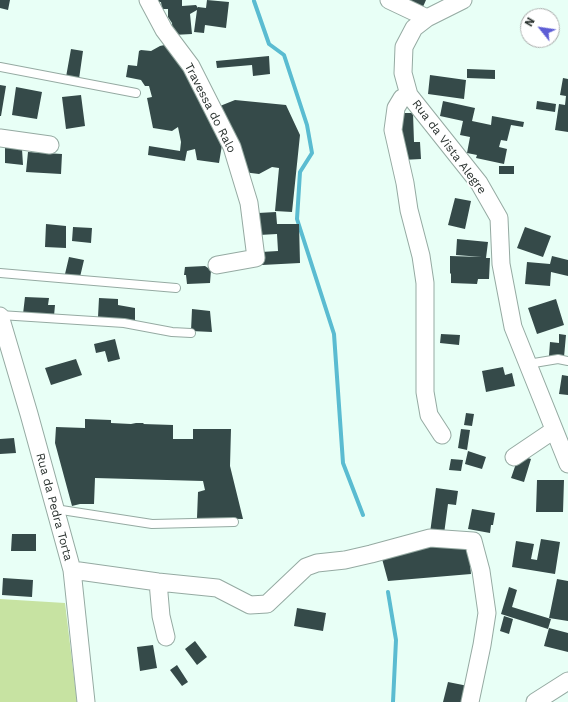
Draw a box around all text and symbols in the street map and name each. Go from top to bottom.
north arrow [520,8,560,48]
text: N [522,15,538,29]
street label: Travessa do Ralo [181,61,239,155]
street label: Rua da Vista Alegre [409,97,489,197]
street label: Rua da Pedra Torta [33,451,75,563]

